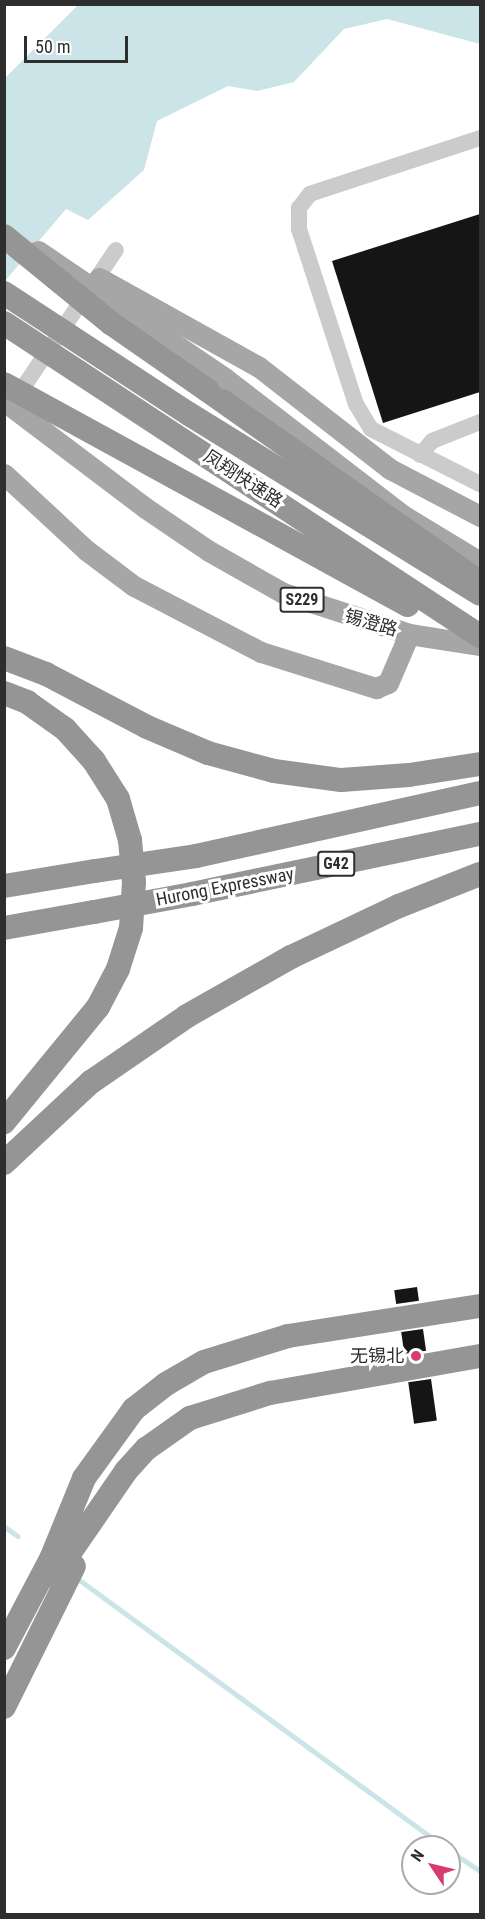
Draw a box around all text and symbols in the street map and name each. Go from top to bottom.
scale bar [27,24,130,62]
text: 50 m [35,36,70,57]
street label: 凤翔快速路 [199,445,287,513]
road number: S229 [280,587,324,613]
street label: 锡澄路 [342,605,400,641]
road number: G42 [316,851,356,877]
street label: Hurong Expressway [154,863,296,911]
place label: 无锡北 [350,1345,404,1367]
marker: 无锡北 [409,1349,423,1363]
north arrow [401,1835,461,1895]
text: N [407,1846,428,1865]

